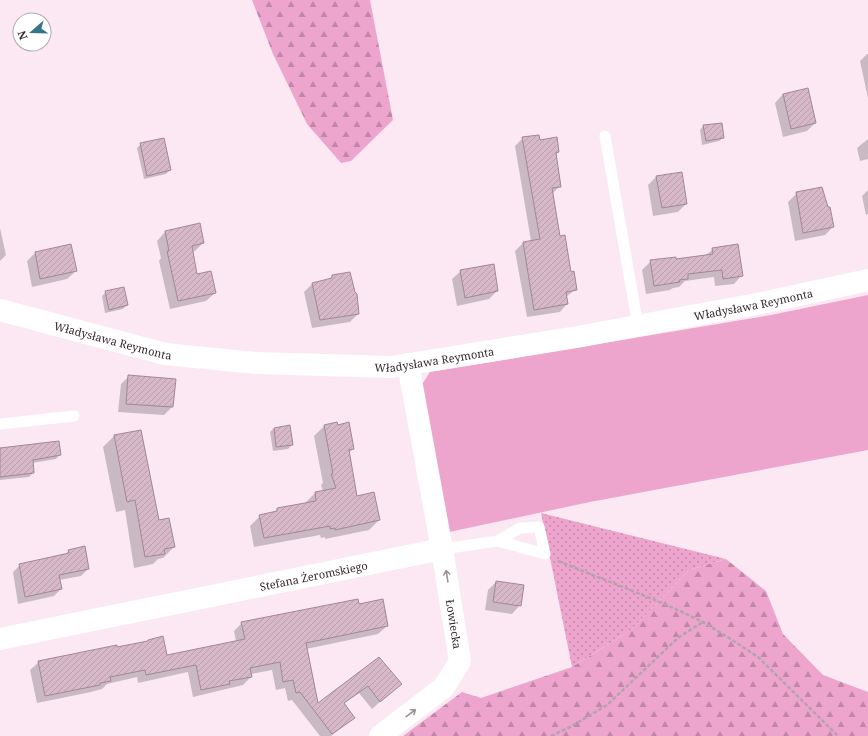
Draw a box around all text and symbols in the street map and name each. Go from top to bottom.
north arrow [12,12,52,52]
text: N [13,29,31,42]
street label: Władysława Reymonta [693,285,814,323]
street label: Władysława Reymonta [53,317,172,362]
street label: Władysława Reymonta [374,343,495,375]
street label: Stefana Żeromskiego [258,557,369,593]
one-way arrow [442,570,450,583]
street label: Łowiecka [443,598,465,650]
one-way arrow [405,708,416,717]

